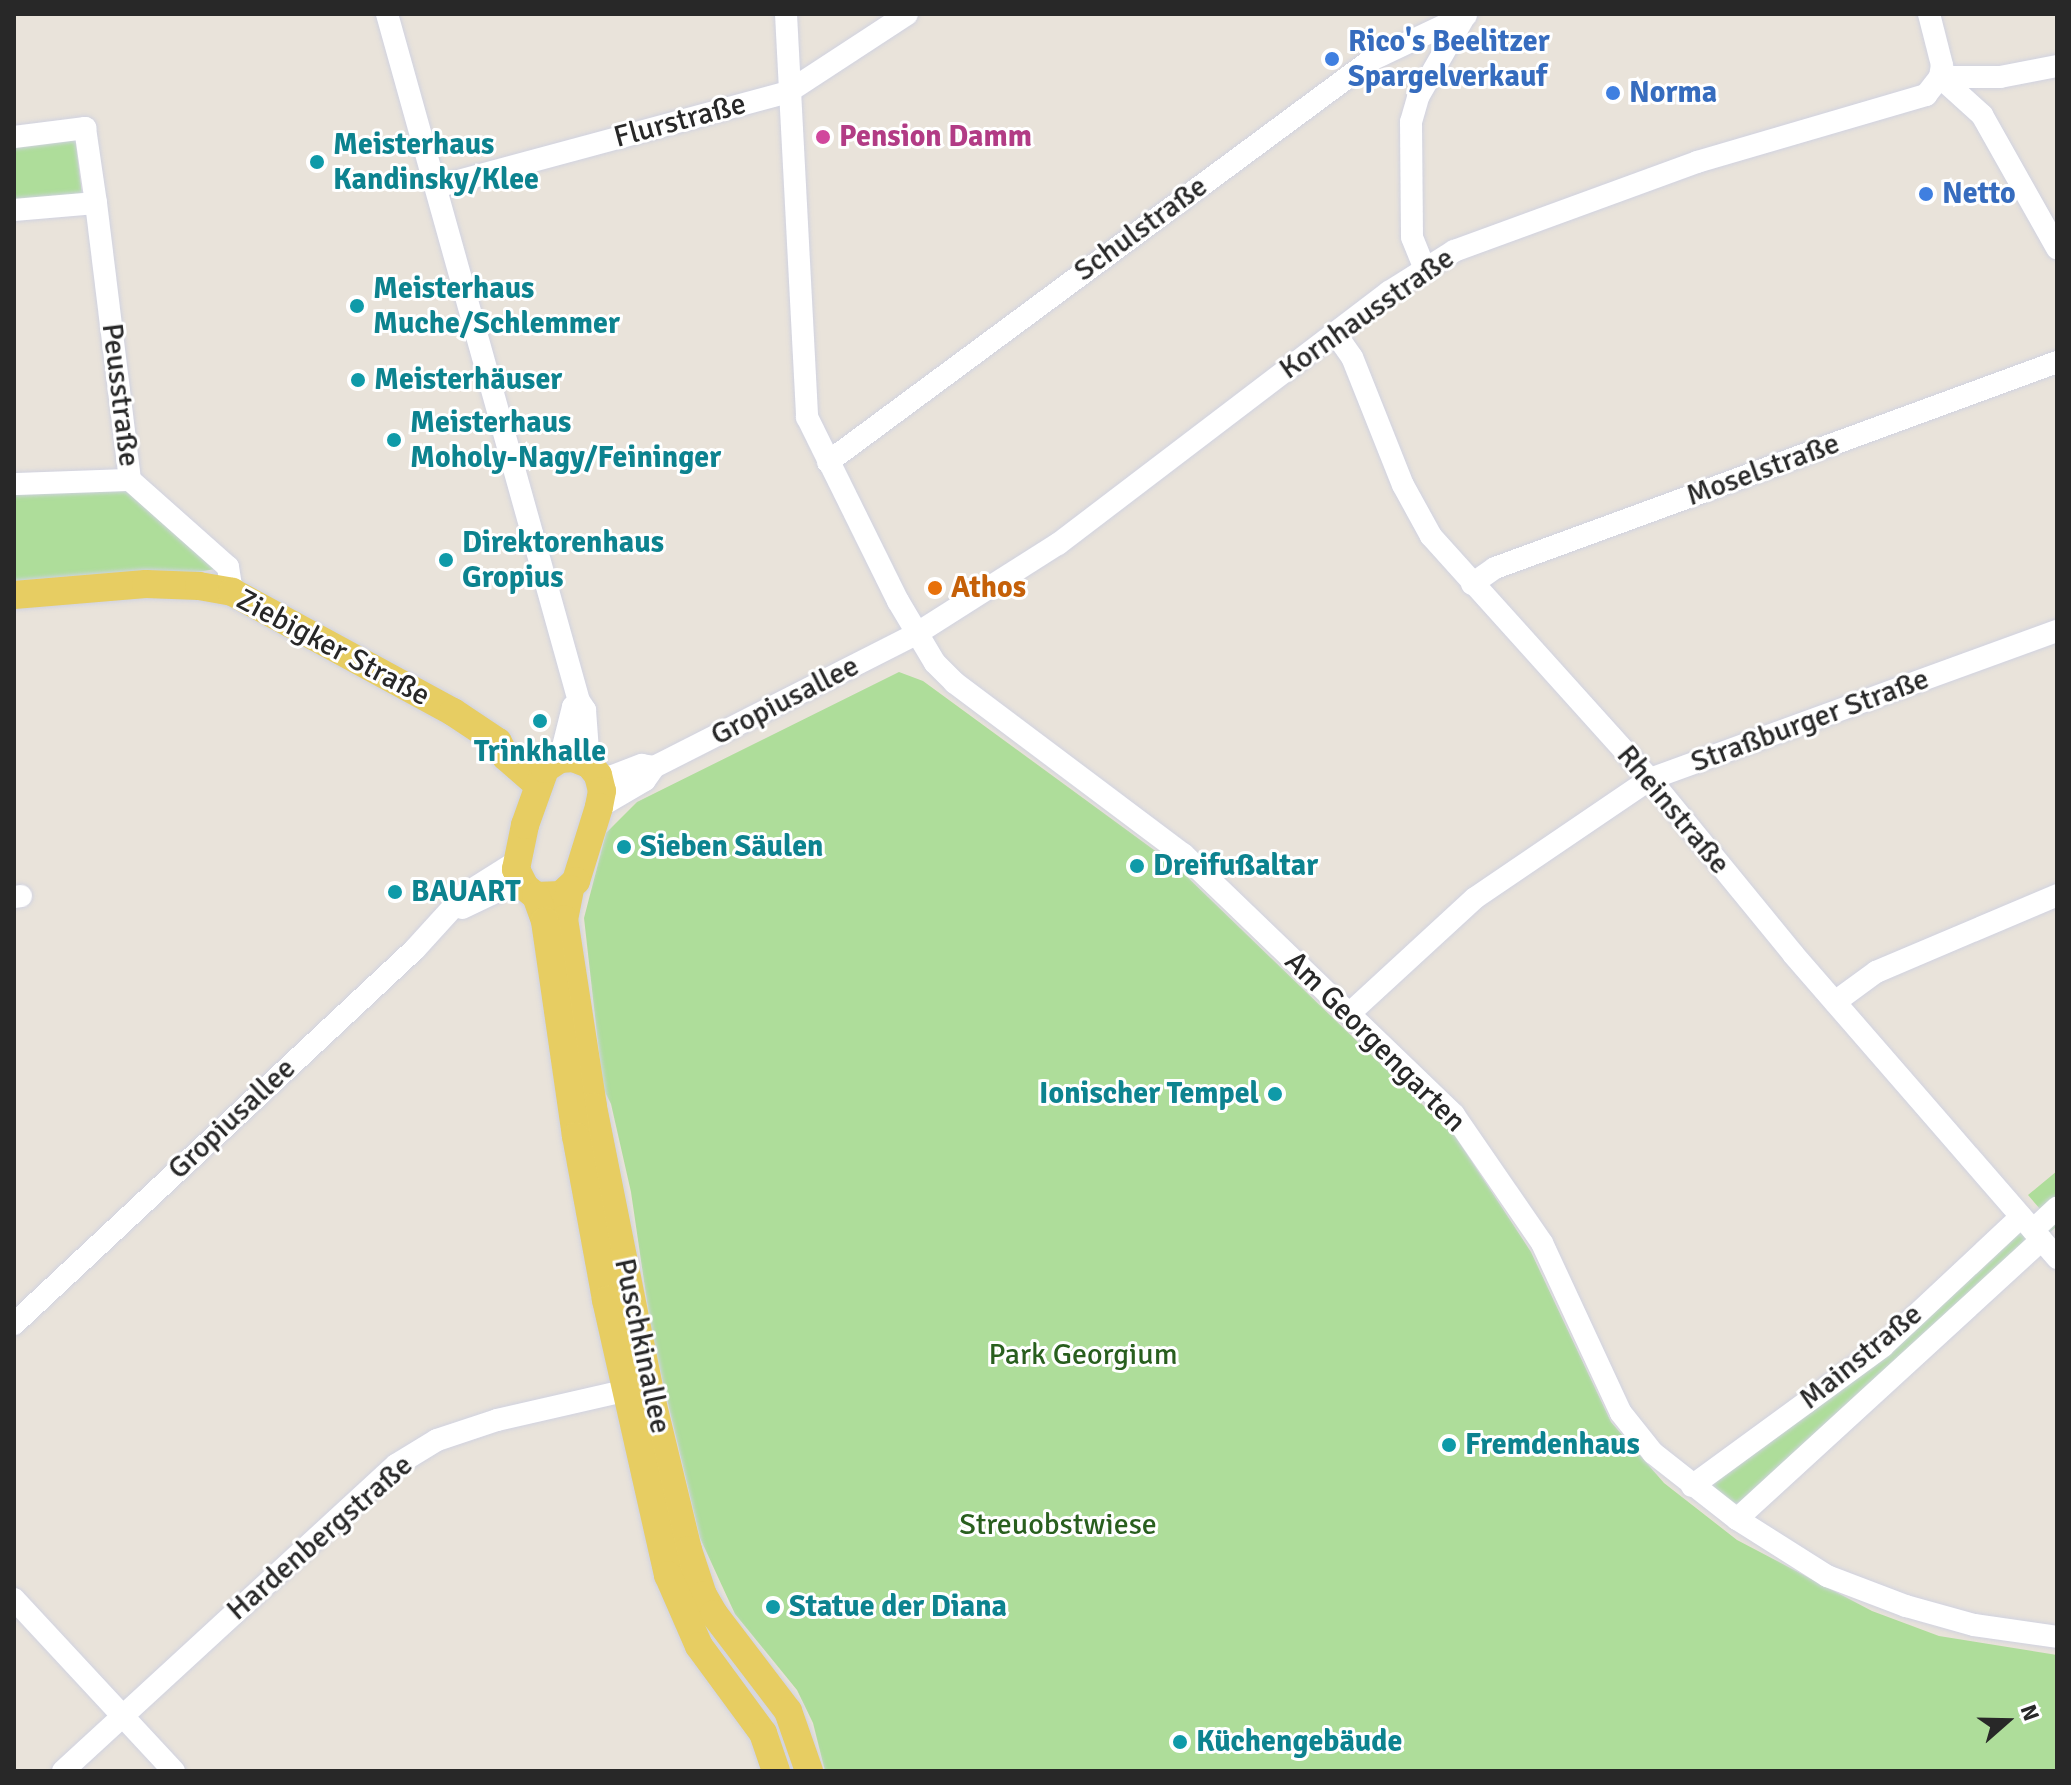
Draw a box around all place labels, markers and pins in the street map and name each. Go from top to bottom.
place label: Rico's Beelitzer Spargelverkauf [1348,24,1550,94]
marker: Rico's Beelitzer Spargelverkauf [1323,50,1341,68]
place label: Norma [1629,75,1717,111]
marker: Norma [1604,84,1622,102]
place label: Pension Damm [839,119,1032,155]
place label: Meisterhaus Kandinsky/Klee [333,127,539,198]
marker: Pension Damm [814,128,832,146]
marker: Meisterhaus Kandinsky/Klee [308,153,326,171]
place label: Netto [1942,176,2016,212]
marker: Netto [1917,185,1935,203]
place label: Meisterhaus Muche/Schlemmer [373,271,620,342]
marker: Meisterhaus Muche/Schlemmer [348,297,366,315]
place label: Meisterhäuser [374,362,562,398]
marker: Meisterhäuser [349,371,367,389]
place label: Meisterhaus Moholy-Nagy/Feininger [410,405,721,476]
marker: Meisterhaus Moholy-Nagy/Feininger [385,431,403,449]
place label: Direktorenhaus Gropius [462,525,664,596]
marker: Direktorenhaus Gropius [437,551,455,569]
place label: Athos [951,570,1026,606]
marker: Athos [926,579,944,597]
marker: Trinkhalle [531,712,549,730]
place label: Trinkhalle [474,734,606,770]
place label: Sieben Säulen [640,829,823,865]
marker: Sieben Säulen [615,838,633,856]
place label: Dreifußaltar [1153,848,1318,884]
marker: Dreifußaltar [1128,857,1146,875]
place label: BAUART [411,874,520,910]
marker: BAUART [386,883,404,901]
place label: Ionischer Tempel [1039,1076,1259,1112]
marker: Ionischer Tempel [1266,1085,1284,1103]
place label: Fremdenhaus [1465,1427,1640,1463]
marker: Fremdenhaus [1440,1436,1458,1454]
place label: Statue der Diana [789,1589,1007,1625]
marker: Statue der Diana [764,1598,782,1616]
place label: Küchengebäude [1196,1724,1402,1760]
marker: Küchengebäude [1171,1733,1189,1751]

